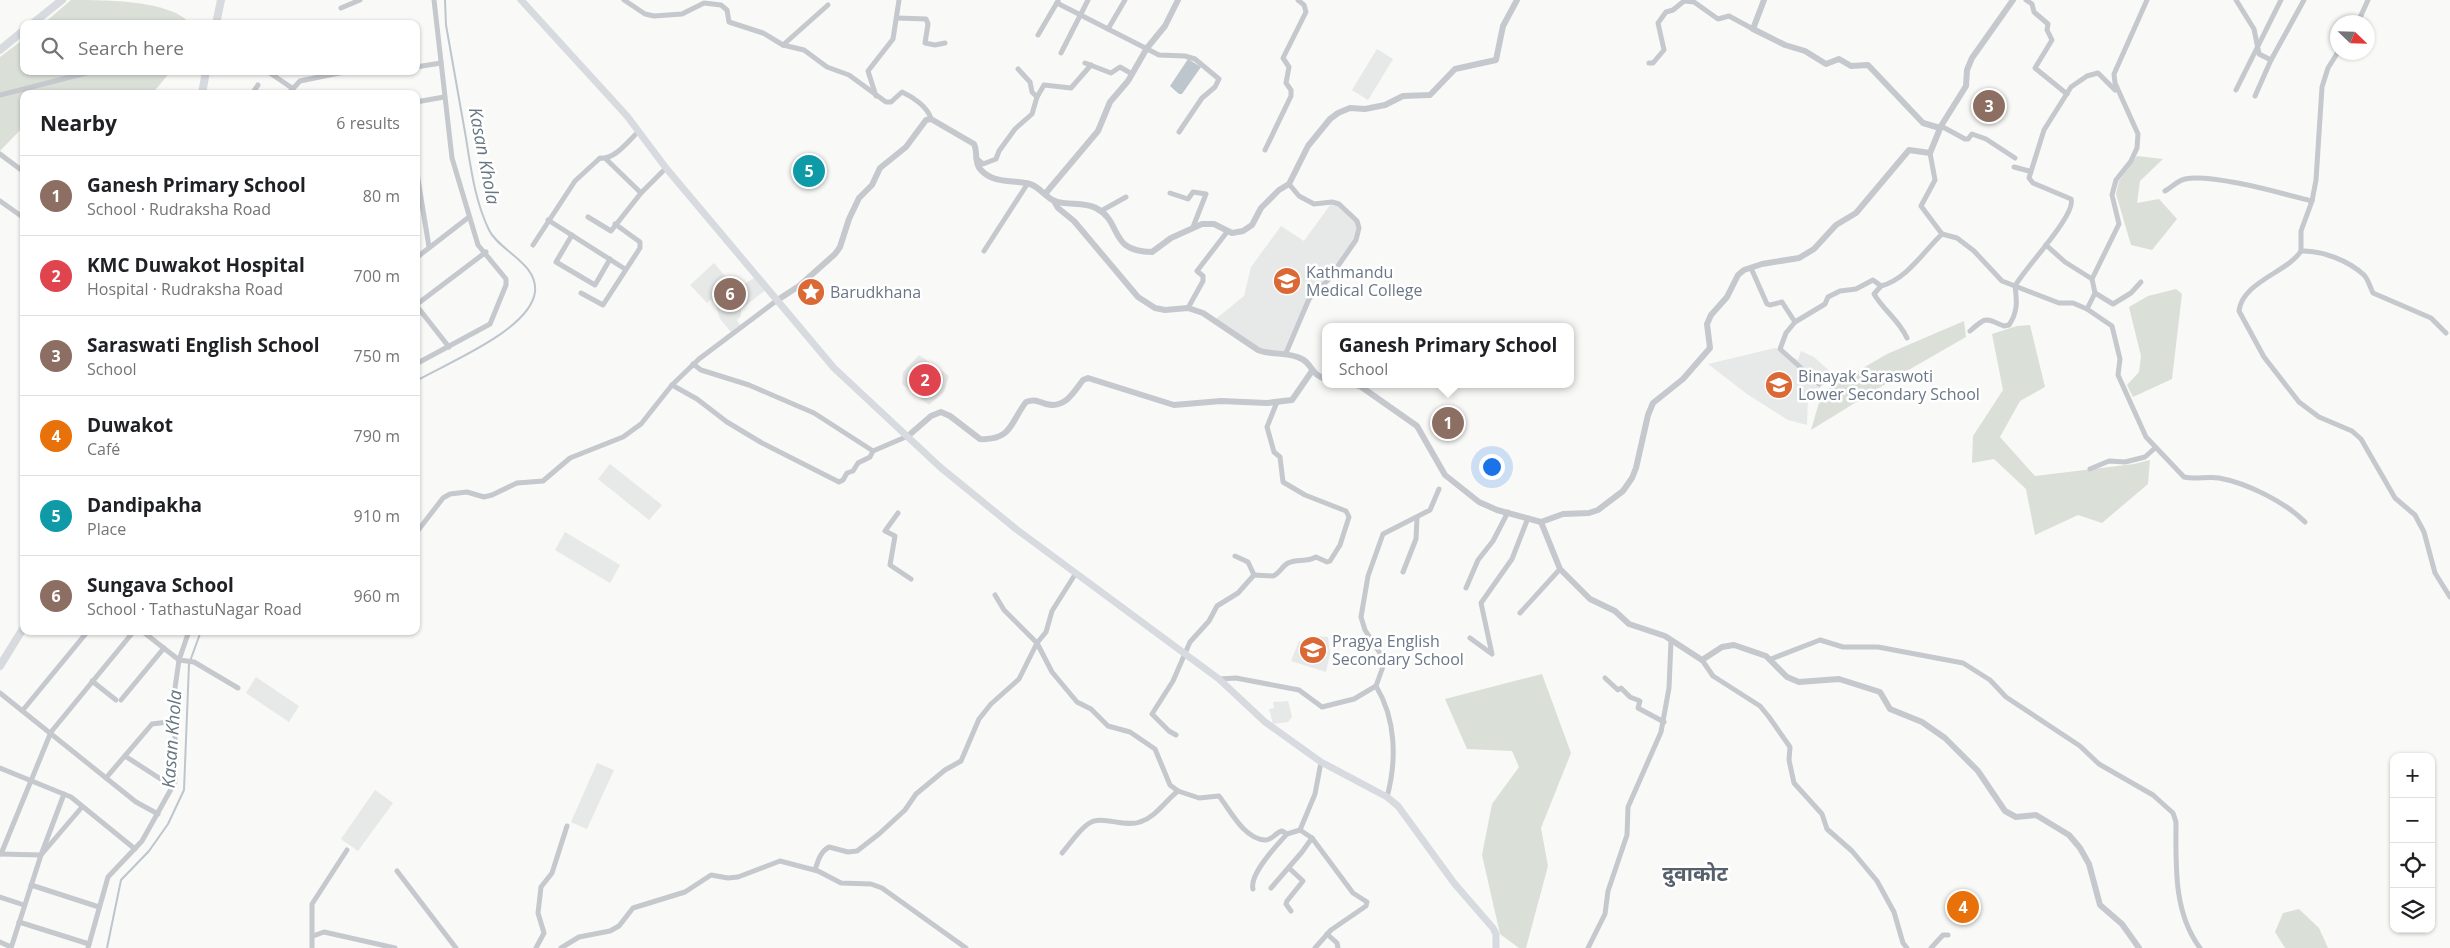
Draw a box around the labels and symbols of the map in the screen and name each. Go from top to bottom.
north arrow [2330,15,2375,60]
pin: 3 [1973,87,2005,125]
water label: Kasan Khola [464,105,506,206]
pin: 5 [793,152,825,190]
place label: Kathmandu Medical College [1306,261,1422,301]
school or university icon: Kathmandu Medical College [1272,266,1302,296]
pin: 6 [714,275,746,313]
place icon: Barudkhana [796,277,826,307]
place label: Barudkhana [830,281,921,303]
pin: 2 [909,361,941,399]
place label: Binayak Saraswoti Lower Secondary School [1798,365,1980,405]
school or university icon: Binayak Saraswoti Lower Secondary School [1764,370,1794,400]
pin: 1 [1432,404,1464,442]
your location [1479,454,1505,480]
place label: Pragya English Secondary School [1332,630,1464,670]
school or university icon: Pragya English Secondary School [1298,635,1328,665]
water label: Kasan Khola [156,689,186,789]
district label: दुवाकोट [1662,859,1728,887]
pin: 4 [1947,888,1979,926]

